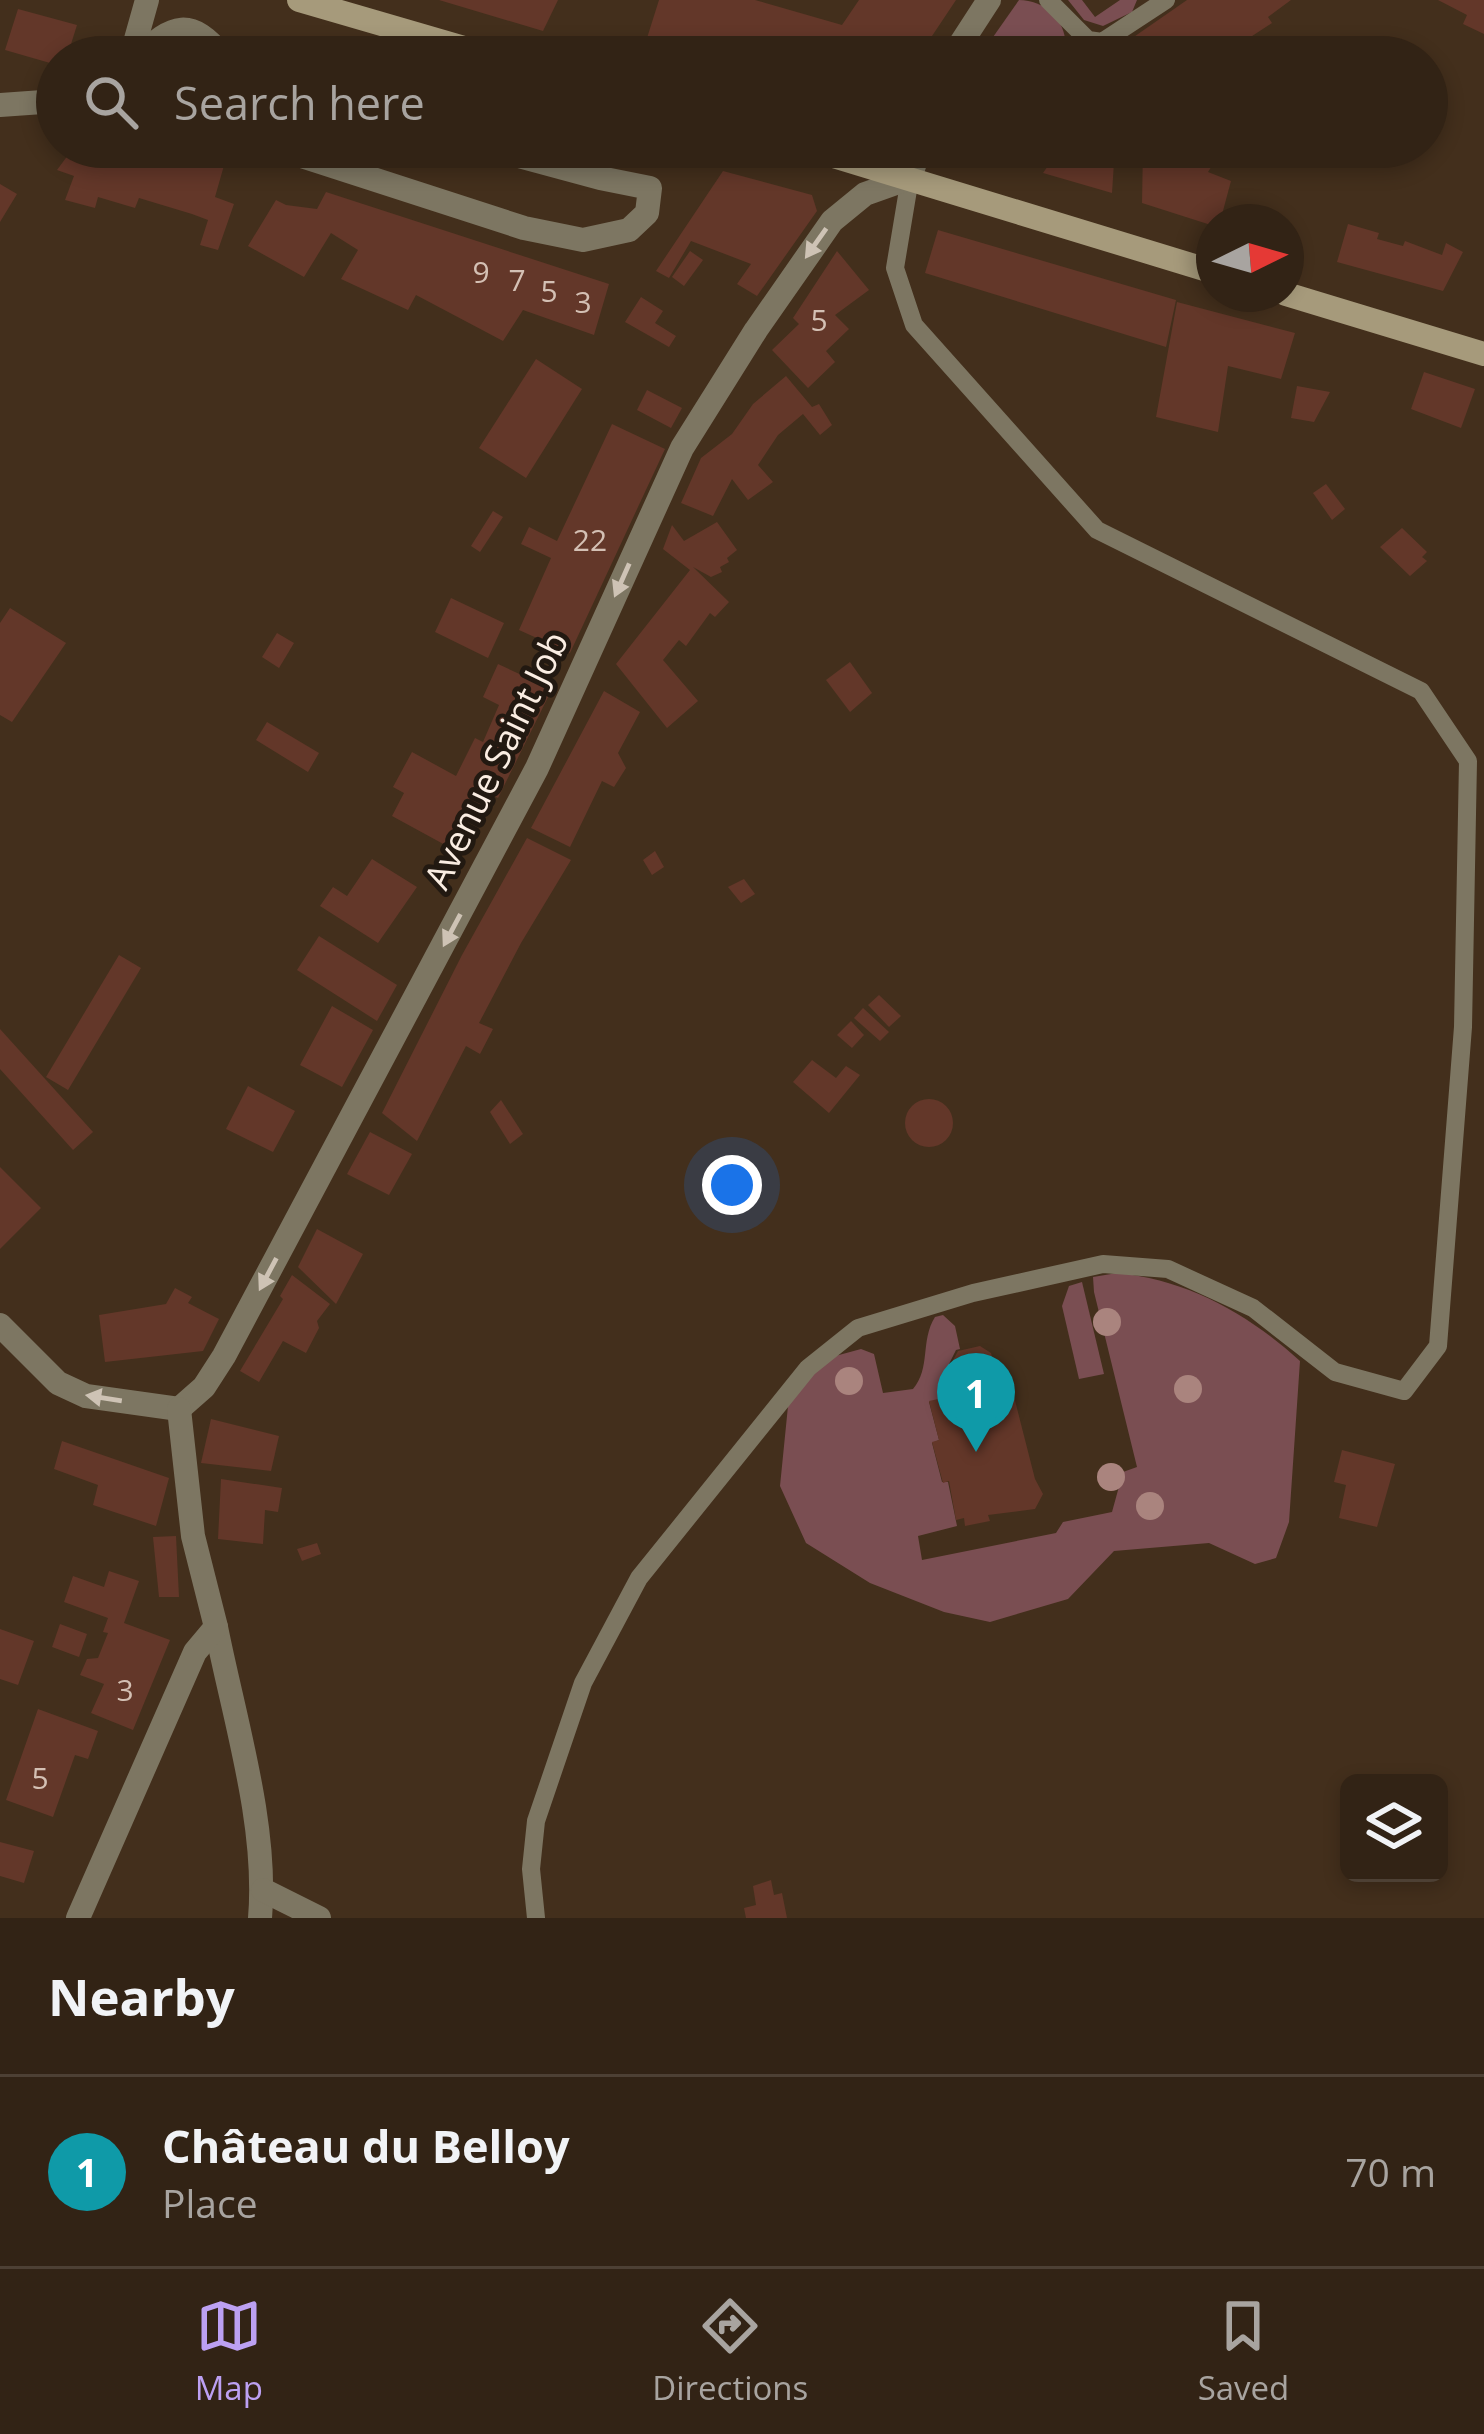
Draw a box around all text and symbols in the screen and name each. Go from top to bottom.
search box [36,36,1448,168]
icon: search [78,69,144,135]
text: Search here [174,72,425,133]
north arrow [1196,204,1304,312]
one-way arrow [805,226,828,259]
house number: 9 [472,251,490,292]
house number: 7 [508,259,526,300]
house number: 5 [540,270,558,311]
house number: 3 [574,281,592,322]
house number: 5 [810,299,828,340]
house number: 22 [573,519,607,560]
one-way arrow [612,562,632,597]
street label: Avenue Saint Job [412,623,579,897]
one-way arrow [442,913,463,947]
your location [702,1155,762,1215]
one-way arrow [258,1256,279,1291]
pin: 1 [937,1353,1015,1452]
one-way arrow [85,1388,122,1407]
house number: 3 [116,1669,134,1710]
house number: 5 [31,1757,49,1798]
map controls [1340,1774,1448,1882]
button: layers [1340,1774,1448,1882]
text: Nearby [48,1961,235,2031]
text: Château du Belloy [162,2115,569,2176]
text: 1 [76,2145,98,2198]
text: 70 m [1345,2145,1436,2198]
text: Place [162,2176,258,2229]
tab: Map [195,2293,263,2410]
tab: Directions [652,2293,808,2410]
tab: Saved [1198,2293,1289,2410]

